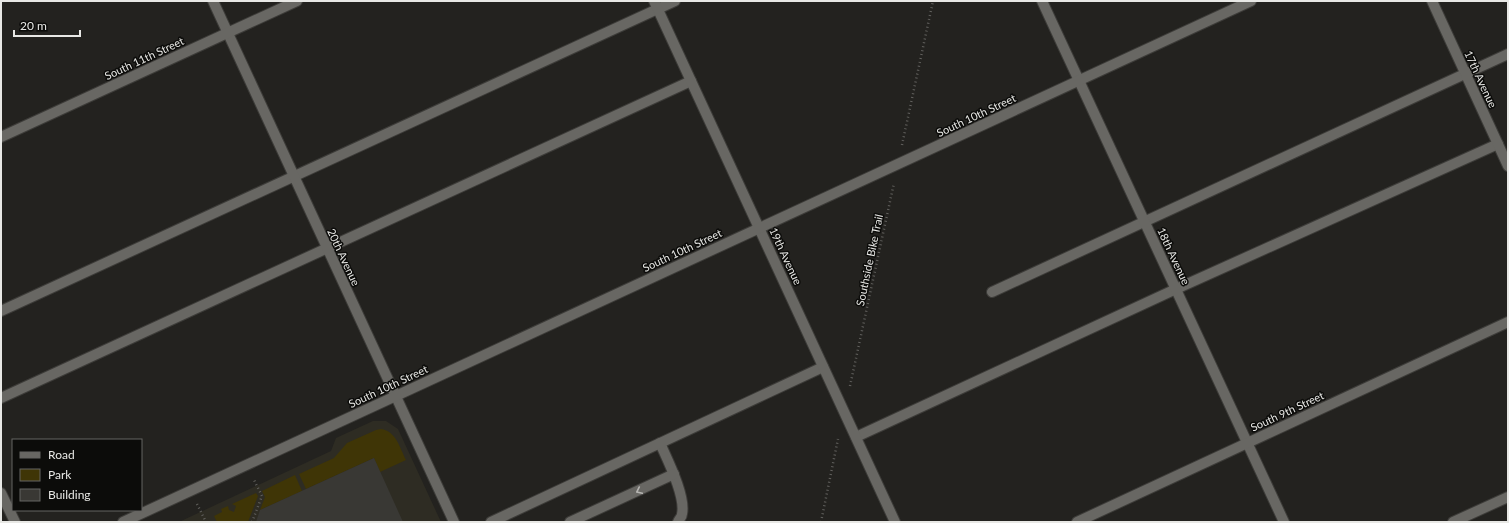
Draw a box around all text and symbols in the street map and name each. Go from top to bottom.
scale bar [14,12,80,38]
text: 20 m [20,18,47,33]
street label: South 11th Street [102,34,186,82]
street label: 17th Avenue [1462,48,1500,110]
street label: South 10th Street [934,91,1018,139]
street label: Southside Bike Trail [853,213,885,307]
street label: 19th Avenue [767,225,805,287]
street label: 18th Avenue [1155,225,1193,287]
street label: 20th Avenue [325,226,363,288]
street label: South 10th Street [640,226,724,274]
street label: South 10th Street [346,362,430,410]
street label: South 9th Street [1248,388,1326,434]
legend [12,439,142,511]
text: Road [48,447,75,462]
text: Park [48,467,72,482]
one-way arrow [635,486,642,494]
text: Building [48,487,91,502]

